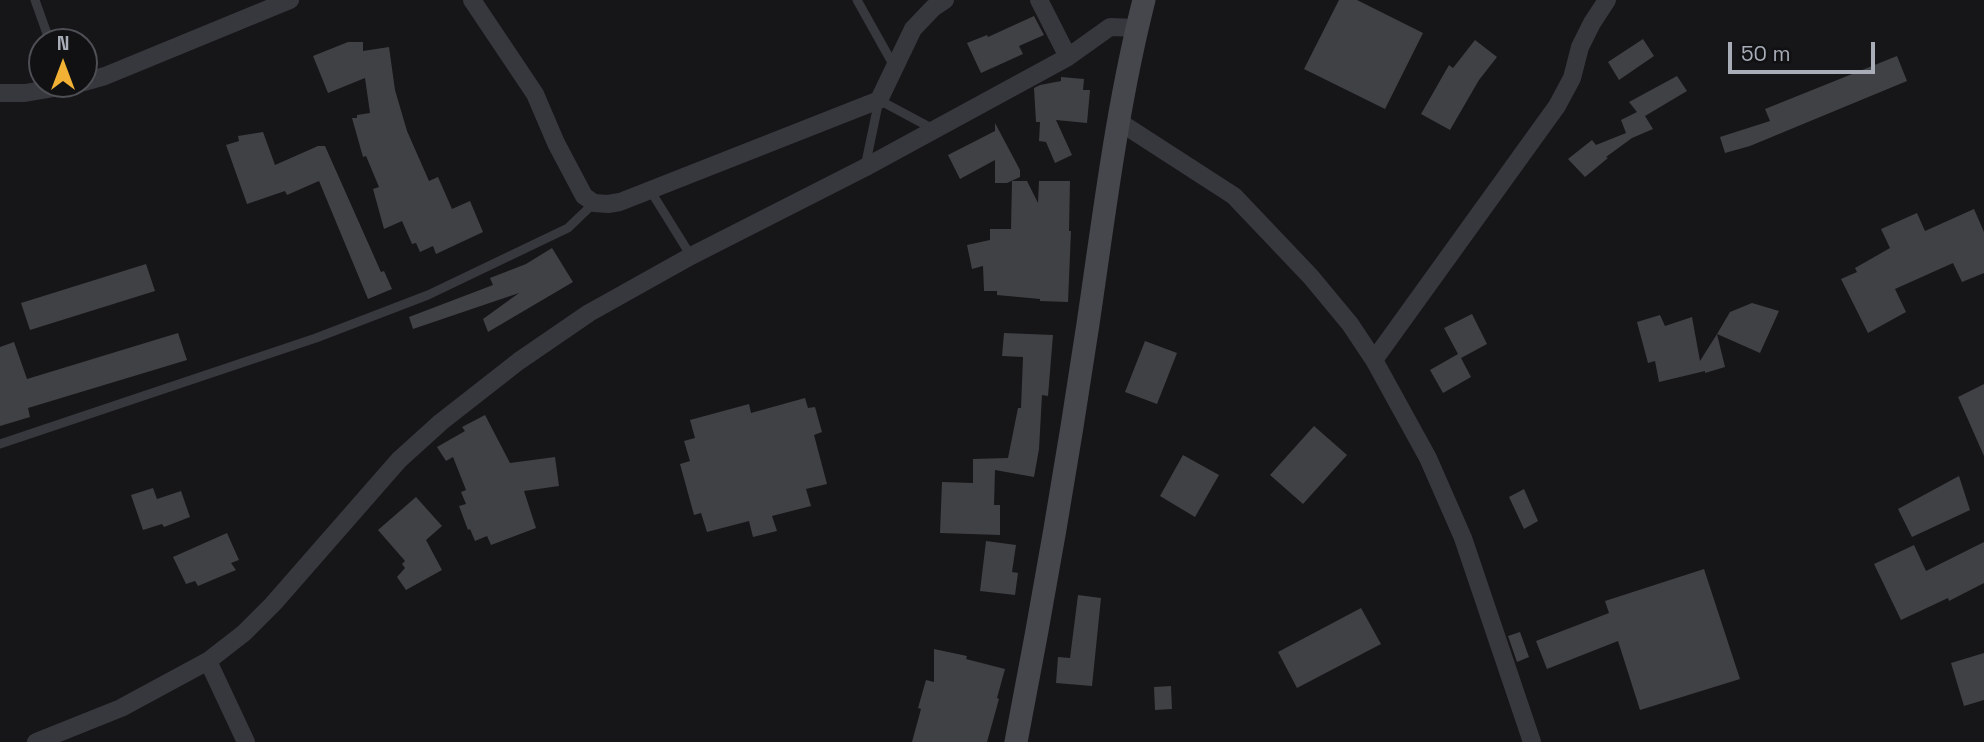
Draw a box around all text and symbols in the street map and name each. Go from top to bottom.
north arrow [28,28,98,98]
scale bar [1732,28,1879,72]
text: N [57,31,69,56]
text: 50 m [1741,40,1791,67]

